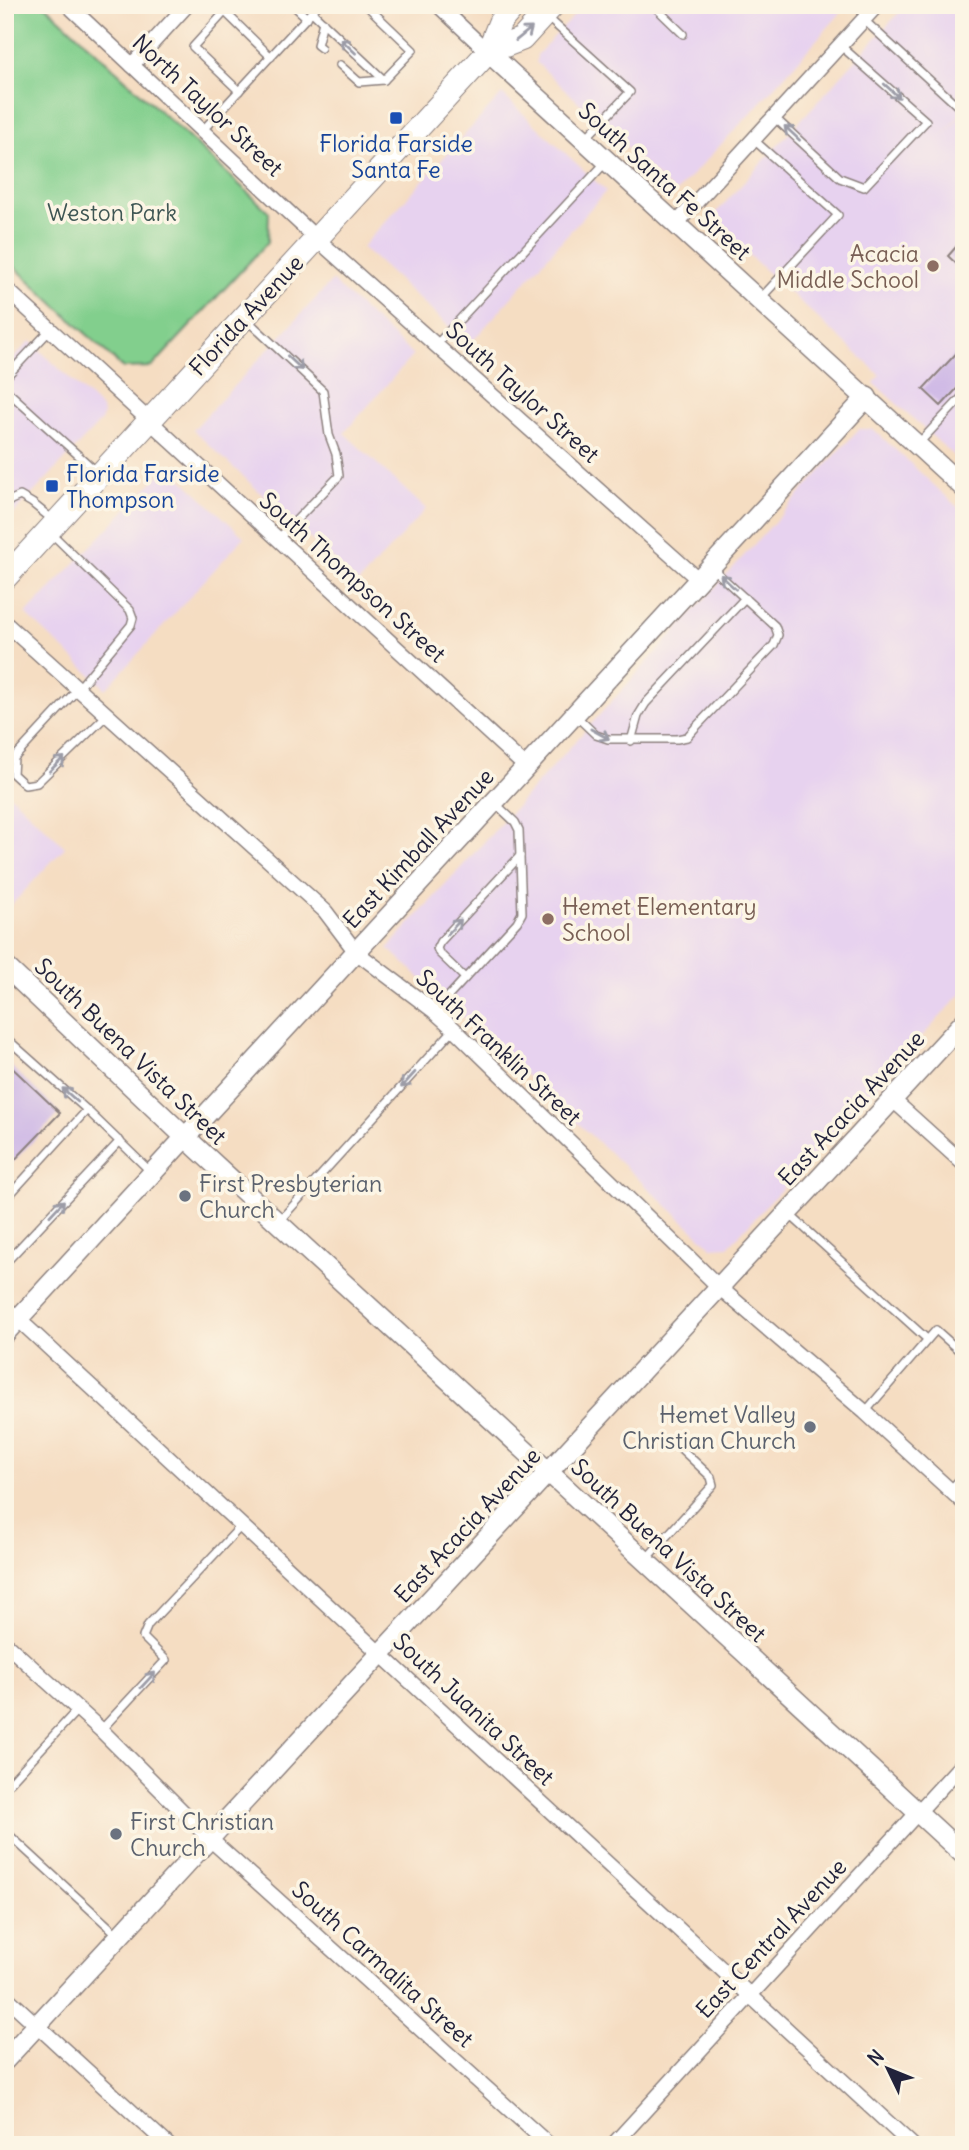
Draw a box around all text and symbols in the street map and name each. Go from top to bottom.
one-way arrow [515,27,533,42]
street label: North Taylor Street [127,28,290,182]
one-way arrow [340,38,357,55]
one-way arrow [882,83,900,99]
street label: South Santa Fe Street [573,96,757,266]
marker: Florida Farside Santa Fe [388,110,404,126]
one-way arrow [783,125,801,141]
place label: Florida Farside Santa Fe [319,129,473,184]
park label: Weston Park [47,198,177,227]
place label: Acacia Middle School [776,239,919,294]
street label: Florida Avenue [183,248,309,382]
marker: Acacia Middle School [925,258,941,274]
street label: South Taylor Street [440,315,606,469]
one-way arrow [286,355,303,372]
place label: Florida Farside Thompson [66,459,220,514]
marker: Florida Farside Thompson [44,478,60,494]
street label: South Thompson Street [254,486,452,668]
one-way arrow [720,574,737,591]
one-way arrow [589,727,609,741]
one-way arrow [48,756,65,773]
street label: East Kimball Avenue [336,762,500,934]
place label: Hemet Elementary School [562,892,757,947]
marker: Hemet Elementary School [540,911,556,927]
one-way arrow [445,919,462,936]
street label: South Buena Vista Street [29,952,233,1151]
street label: South Franklin Street [410,963,588,1131]
street label: East Acacia Avenue [772,1024,930,1192]
one-way arrow [399,1071,416,1088]
one-way arrow [61,1087,79,1103]
place label: First Presbyterian Church [199,1169,382,1224]
marker: First Presbyterian Church [177,1188,193,1204]
one-way arrow [49,1199,65,1217]
place label: Hemet Valley Christian Church [622,1400,796,1455]
marker: Hemet Valley Christian Church [802,1419,818,1435]
street label: East Acacia Avenue [388,1441,546,1609]
street label: South Buena Vista Street [565,1452,773,1648]
street label: South Juanita Street [387,1627,561,1791]
one-way arrow [139,1672,156,1689]
place label: First Christian Church [130,1807,274,1862]
marker: First Christian Church [108,1826,124,1842]
street label: East Central Avenue [690,1852,852,2024]
street label: South Carmalita Street [286,1875,480,2053]
north arrow [853,2035,923,2104]
text: N [862,2044,889,2070]

